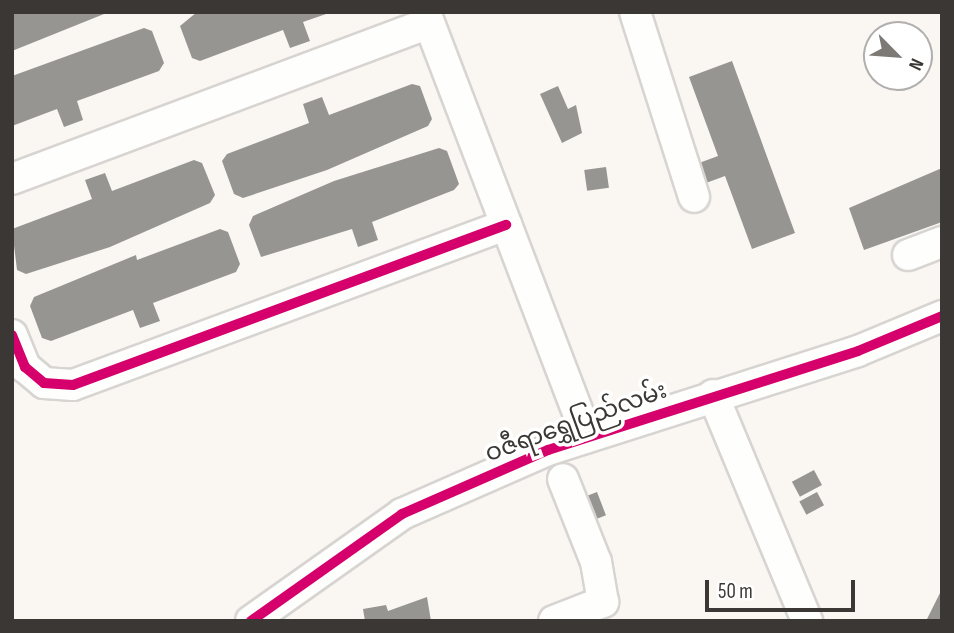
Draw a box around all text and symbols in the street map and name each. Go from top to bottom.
north arrow [863,21,933,91]
text: N [903,55,928,74]
street label: ဝဇီရာရွှေပြည်လမ်း [481,376,671,468]
scale bar [709,566,860,610]
text: 50 m [718,579,753,604]

